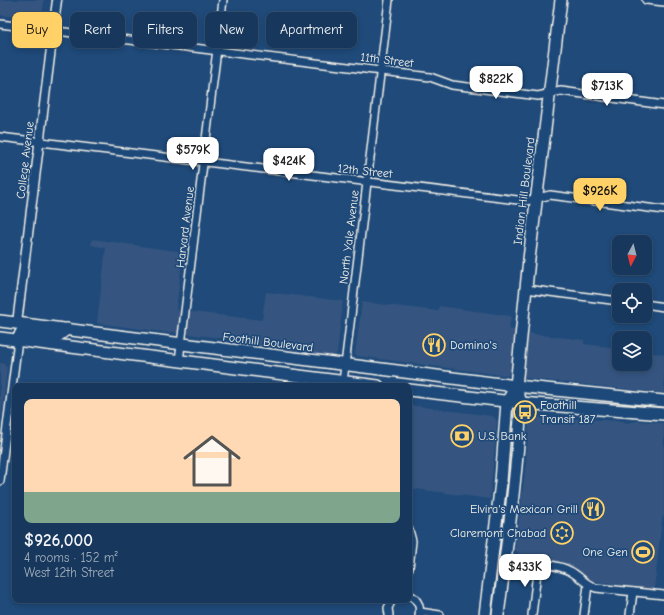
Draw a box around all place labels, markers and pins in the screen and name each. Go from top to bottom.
pin: $822K [468,66,524,100]
pin: $713K [579,73,635,107]
pin: $579K [165,137,221,171]
pin: $424K [261,148,317,182]
pin: $926K [572,178,628,212]
restaurant icon: Domino's [421,332,447,358]
place label: Domino's [450,338,497,352]
place label: Foothill Transit 187 [540,398,596,426]
bus stop icon: Foothill Transit 187 [512,399,538,425]
bank icon: U.S. Bank [449,423,475,449]
place label: U.S. Bank [478,429,527,443]
restaurant icon: Elvira's Mexican Grill [580,496,606,522]
place label: Elvira's Mexican Grill [470,502,578,516]
synagogue icon: Claremont Chabad [549,520,575,546]
place label: Claremont Chabad [450,526,546,540]
sports icon: One Gen [630,539,656,565]
place label: One Gen [582,545,628,559]
pin: $433K [497,554,553,588]

